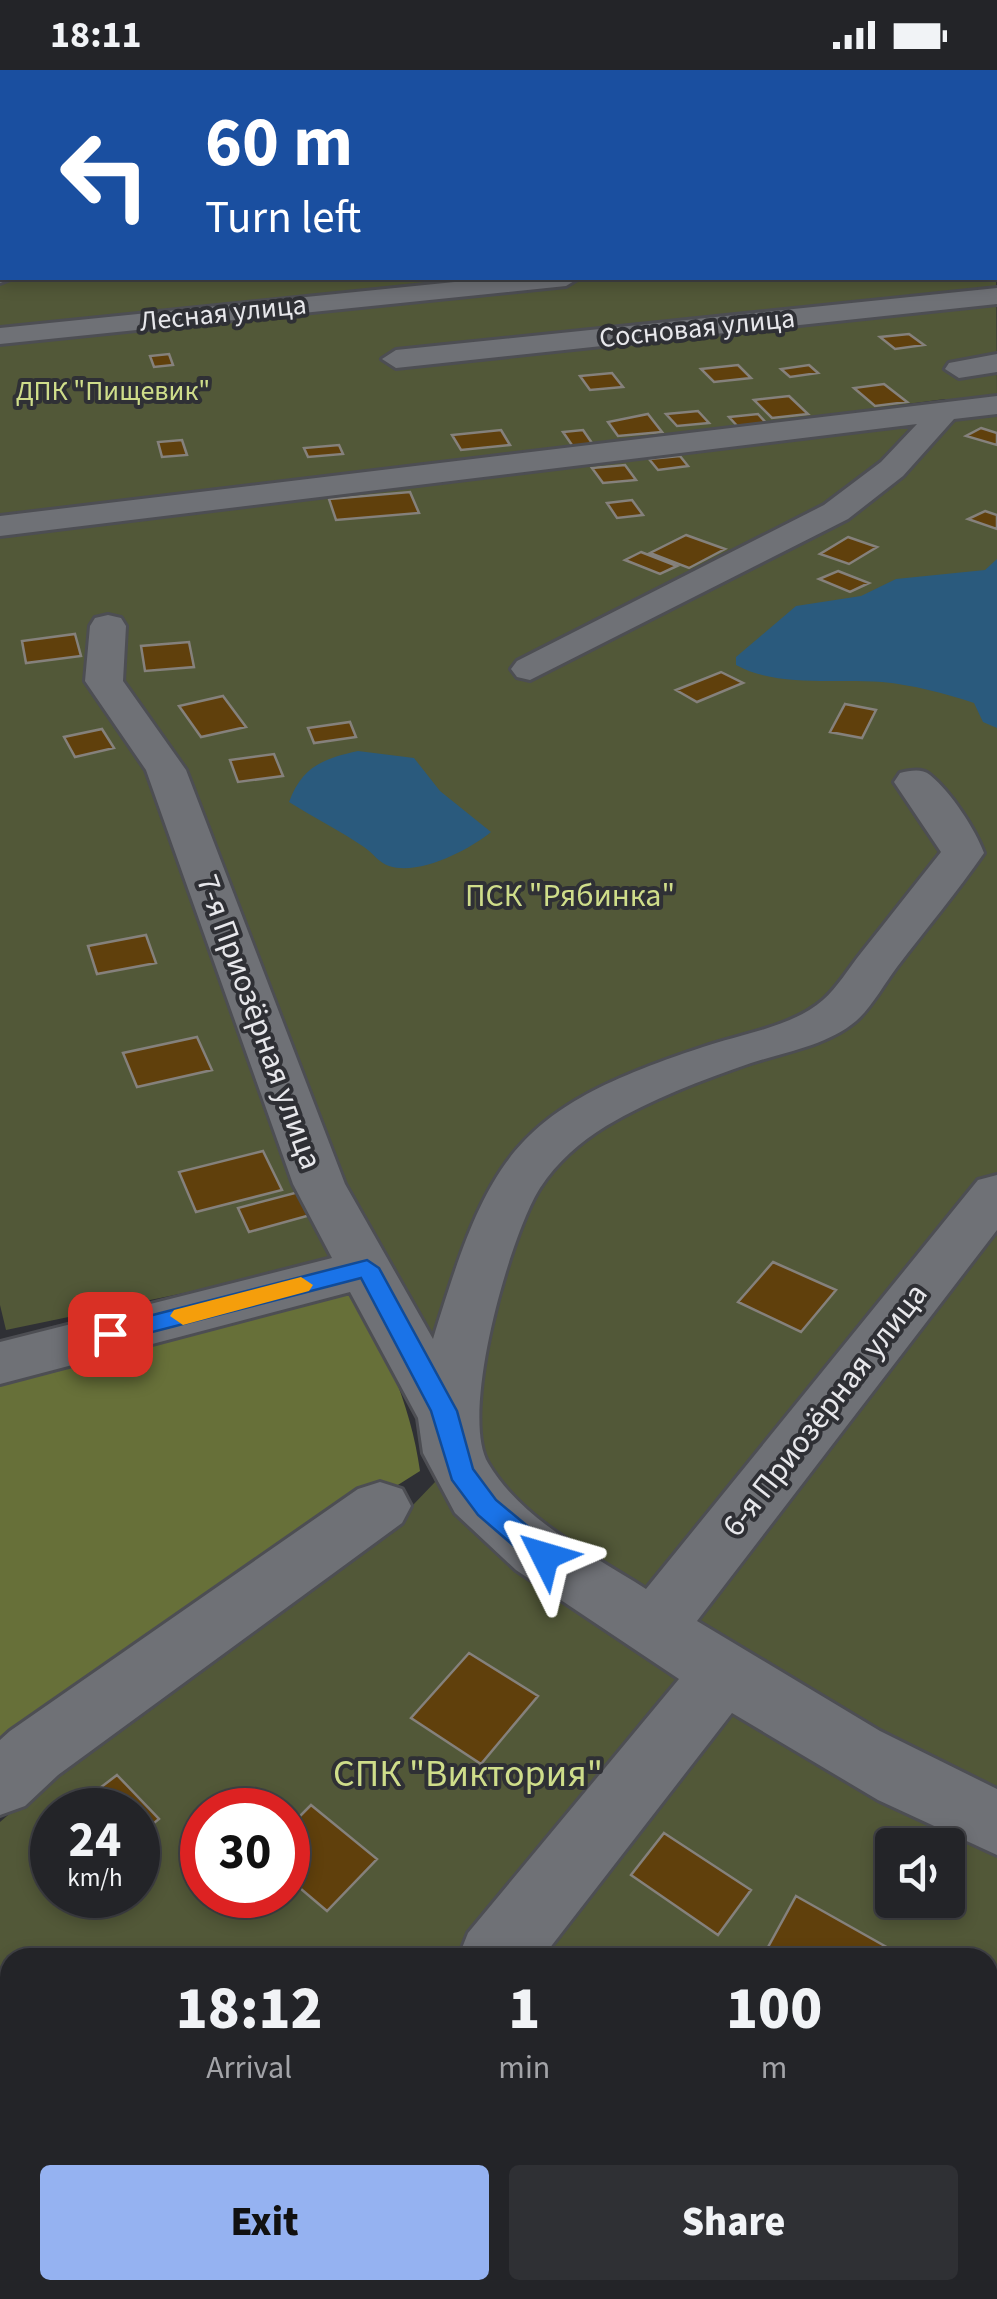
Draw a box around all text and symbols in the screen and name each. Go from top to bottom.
text: 18:11 [50,8,142,62]
text: 60 m [205,93,353,193]
icon: left [40,110,170,240]
text: Turn left [205,186,361,250]
street label: Лесная улица [138,284,308,342]
street label: Сосновая улица [597,298,797,358]
park label: ДПК "Пищевик" [16,371,210,411]
street label: 7-я Приозёрная улица [184,868,334,1176]
park label: ПСК "Рябинка" [465,873,675,919]
street label: 6-я Приозёрная улица [711,1273,939,1547]
pin [68,1292,153,1377]
icon: arrive [83,1307,138,1362]
position arrow [493,1504,597,1608]
park label: СПК "Виктория" [333,1747,603,1801]
speed limit sign: 30 [180,1788,310,1918]
text: 24 [69,1805,121,1876]
map controls [875,1828,965,1918]
button: sound [875,1828,965,1918]
text: km/h [67,1860,123,1896]
text: 18:12 [176,1967,323,2052]
text: 1 [508,1967,540,2052]
text: 100 [726,1967,822,2052]
text: Arrival [206,2045,292,2091]
text: min [498,2045,550,2091]
text: m [761,2045,787,2091]
button: Exit [40,2165,489,2280]
button: Share [509,2165,958,2280]

